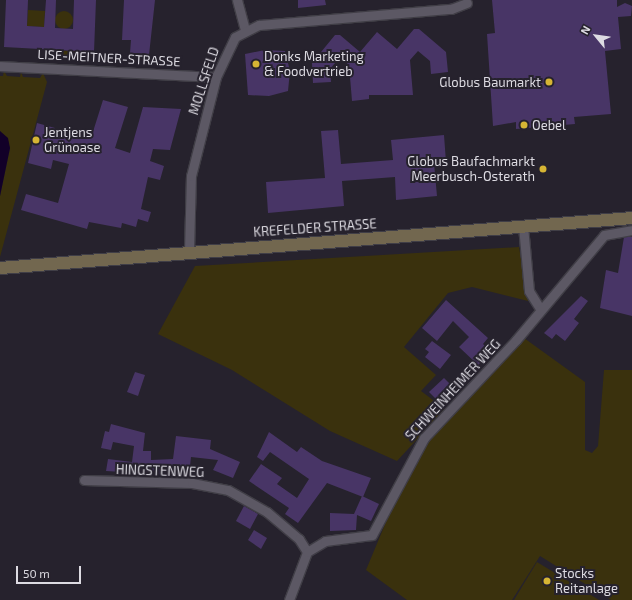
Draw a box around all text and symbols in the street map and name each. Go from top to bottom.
north arrow [576,16,616,56]
text: N [577,23,593,37]
street label: MOLLSFELD [186,45,222,117]
street label: LISE-MEITNER-STRASSE [37,46,181,70]
place label: Donks Marketing & Foodvertrieb [264,49,364,80]
marker: Donks Marketing & Foodvertrieb [251,59,261,69]
place label: Globus Baumarkt [439,74,541,90]
marker: Globus Baumarkt [544,77,554,87]
place label: Oebel [532,117,566,133]
marker: Oebel [519,120,529,130]
place label: Jentjens Grünoase [44,125,100,156]
marker: Jentjens Grünoase [31,135,41,145]
place label: Globus Baufachmarkt Meerbusch-Osterath [407,154,535,185]
marker: Globus Baufachmarkt Meerbusch-Osterath [538,164,548,174]
street label: KREFELDER STRASSE [253,216,377,240]
street label: SCHWEINHEIMER WEG [402,336,504,444]
street label: HINGSTENWEG [116,462,204,480]
scale bar [18,558,83,584]
text: 50 m [23,566,50,580]
place label: Stocks Reitanlage [555,566,618,597]
marker: Stocks Reitanlage [542,576,552,586]

